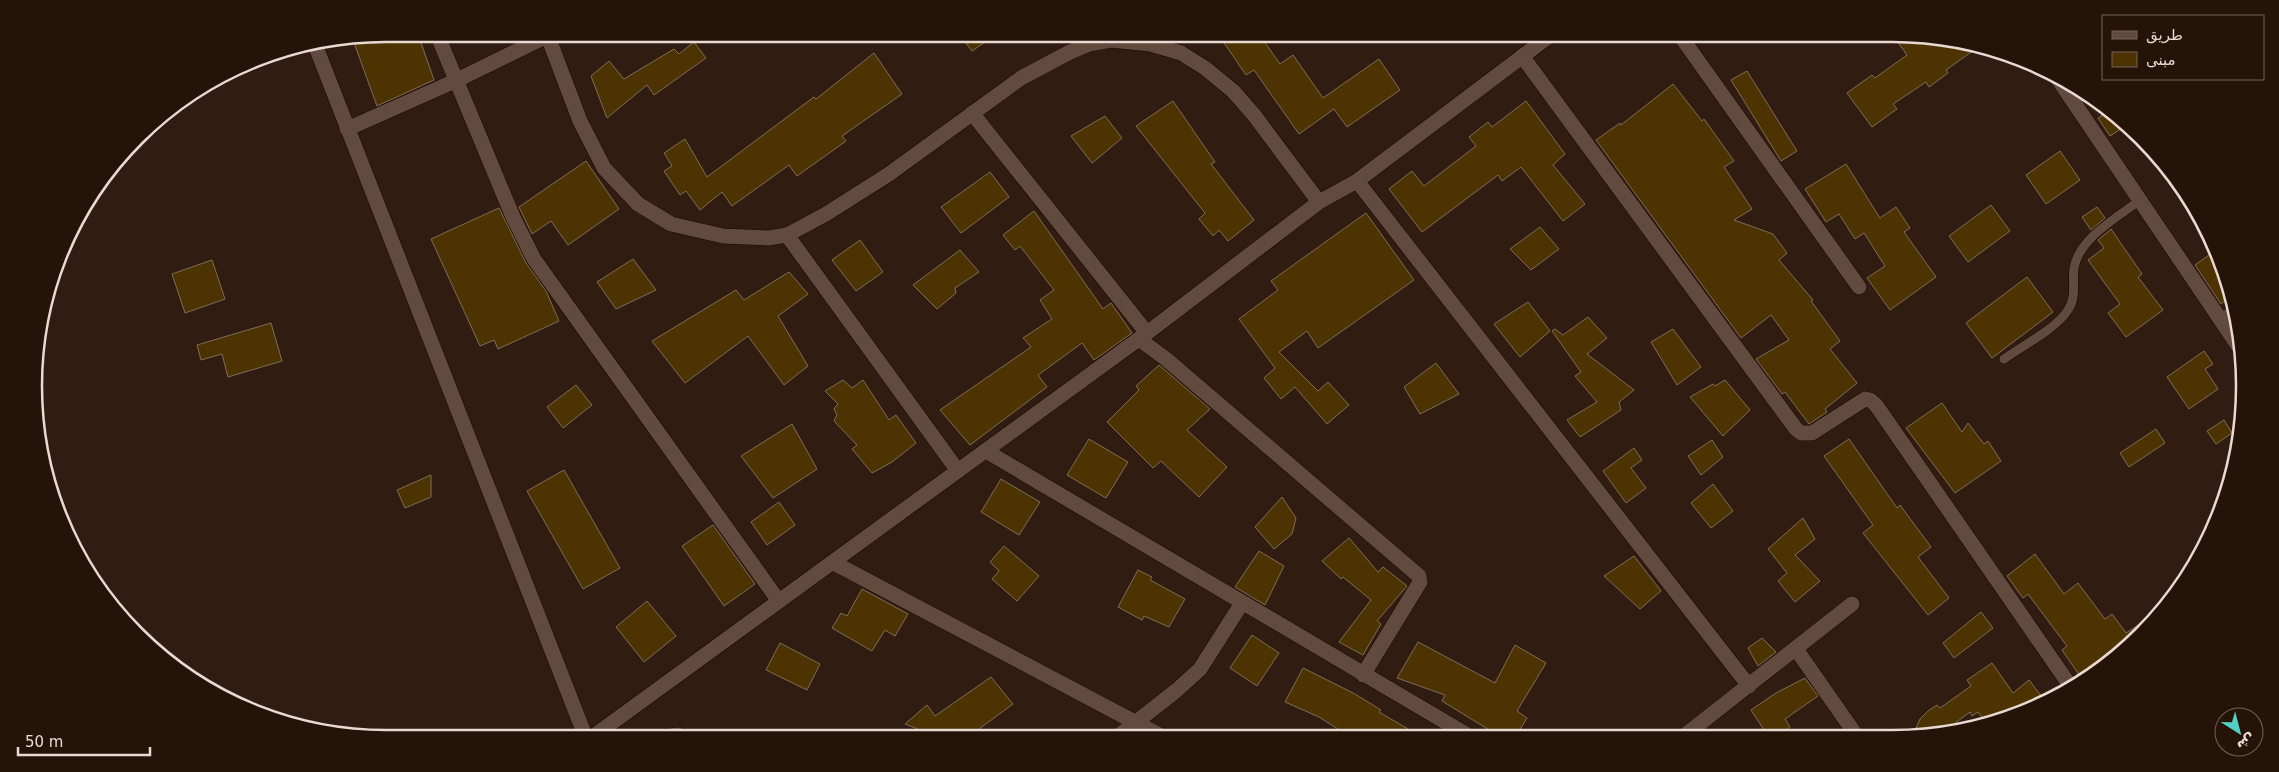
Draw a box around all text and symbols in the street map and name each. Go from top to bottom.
legend [2102,15,2264,80]
text: طريق [2146,26,2183,44]
text: مبنى [2146,51,2176,69]
north arrow [2214,707,2264,757]
scale bar [18,724,150,756]
text: ش [2234,730,2259,755]
text: 50 m [25,733,63,751]

